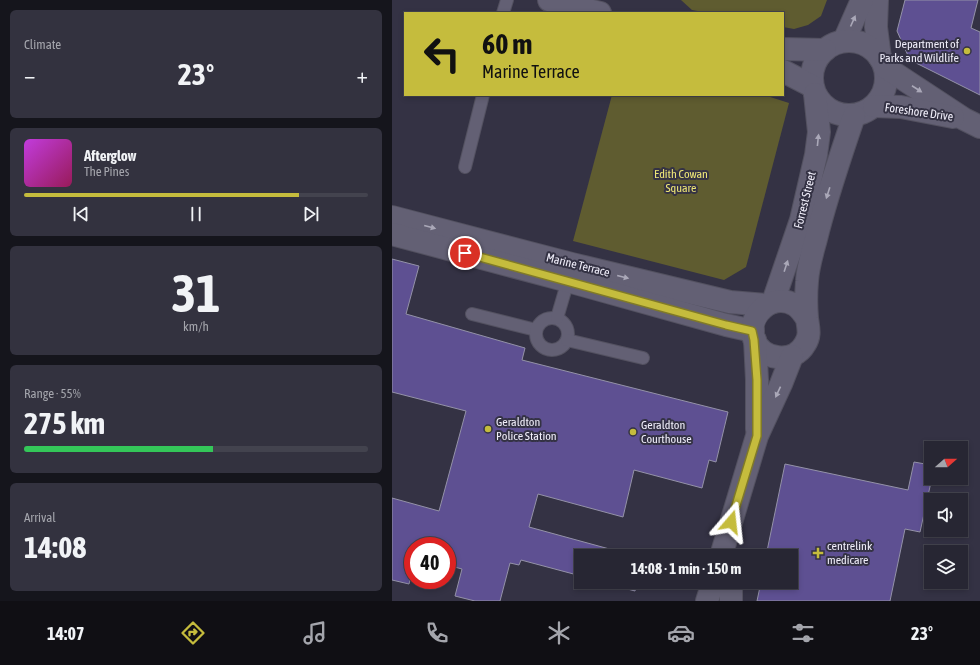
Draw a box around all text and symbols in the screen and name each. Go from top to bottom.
one-way arrow [850,15,856,26]
icon: left [416,28,468,80]
text: 60 m [482,28,532,60]
text: Climate [24,37,61,52]
place label: Department of Parks and Wildlife [879,37,960,65]
marker: Department of Parks and Wildlife [962,46,972,56]
text: 23° [178,57,214,91]
text: Marine Terrace [482,61,580,82]
text: − [24,62,35,88]
text: + [357,62,368,88]
one-way arrow [912,85,923,93]
street label: Foreshore Drive [884,100,954,124]
one-way arrow [815,134,821,146]
text: Afterglow [84,147,137,164]
text: The Pines [84,164,129,179]
park label: Edith Cowan Square [654,167,708,195]
street label: Forrest Street [791,169,819,230]
one-way arrow [825,187,831,199]
icon: previous [70,203,92,225]
icon: pause [185,203,207,225]
icon: next [300,203,322,225]
one-way arrow [424,224,436,230]
pin [448,236,482,270]
icon: arrive [454,242,476,264]
street label: Marine Terrace [545,250,611,280]
one-way arrow [784,259,790,271]
text: 31 [172,263,220,323]
one-way arrow [617,274,630,280]
text: km/h [183,319,209,334]
text: Range · 55% [24,386,81,401]
one-way arrow [775,386,781,398]
text: 275 km [24,406,105,440]
place label: Geraldton Police Station [496,415,557,443]
place label: Geraldton Courthouse [641,418,692,446]
marker: Geraldton Police Station [483,424,493,434]
marker: Geraldton Courthouse [628,427,638,437]
north arrow [924,441,968,485]
map controls [924,441,968,589]
button: sound [924,493,968,537]
position arrow [710,501,752,543]
text: Arrival [24,510,56,525]
text: 14:08 [24,530,86,564]
speed limit sign: 40 [404,537,456,589]
place label: centrelink medicare [827,539,873,567]
button: layers [924,545,968,589]
marker: centrelink medicare [812,547,824,559]
text: 14:08 · 1 min · 150 m [631,560,741,577]
icon: directions [179,619,207,647]
icon: music [301,619,329,647]
icon: phone [423,619,451,647]
icon: climate [545,619,573,647]
icon: car [667,619,695,647]
icon: filters [789,619,817,647]
text: 14:07 [47,623,84,644]
text: 23° [911,623,933,644]

